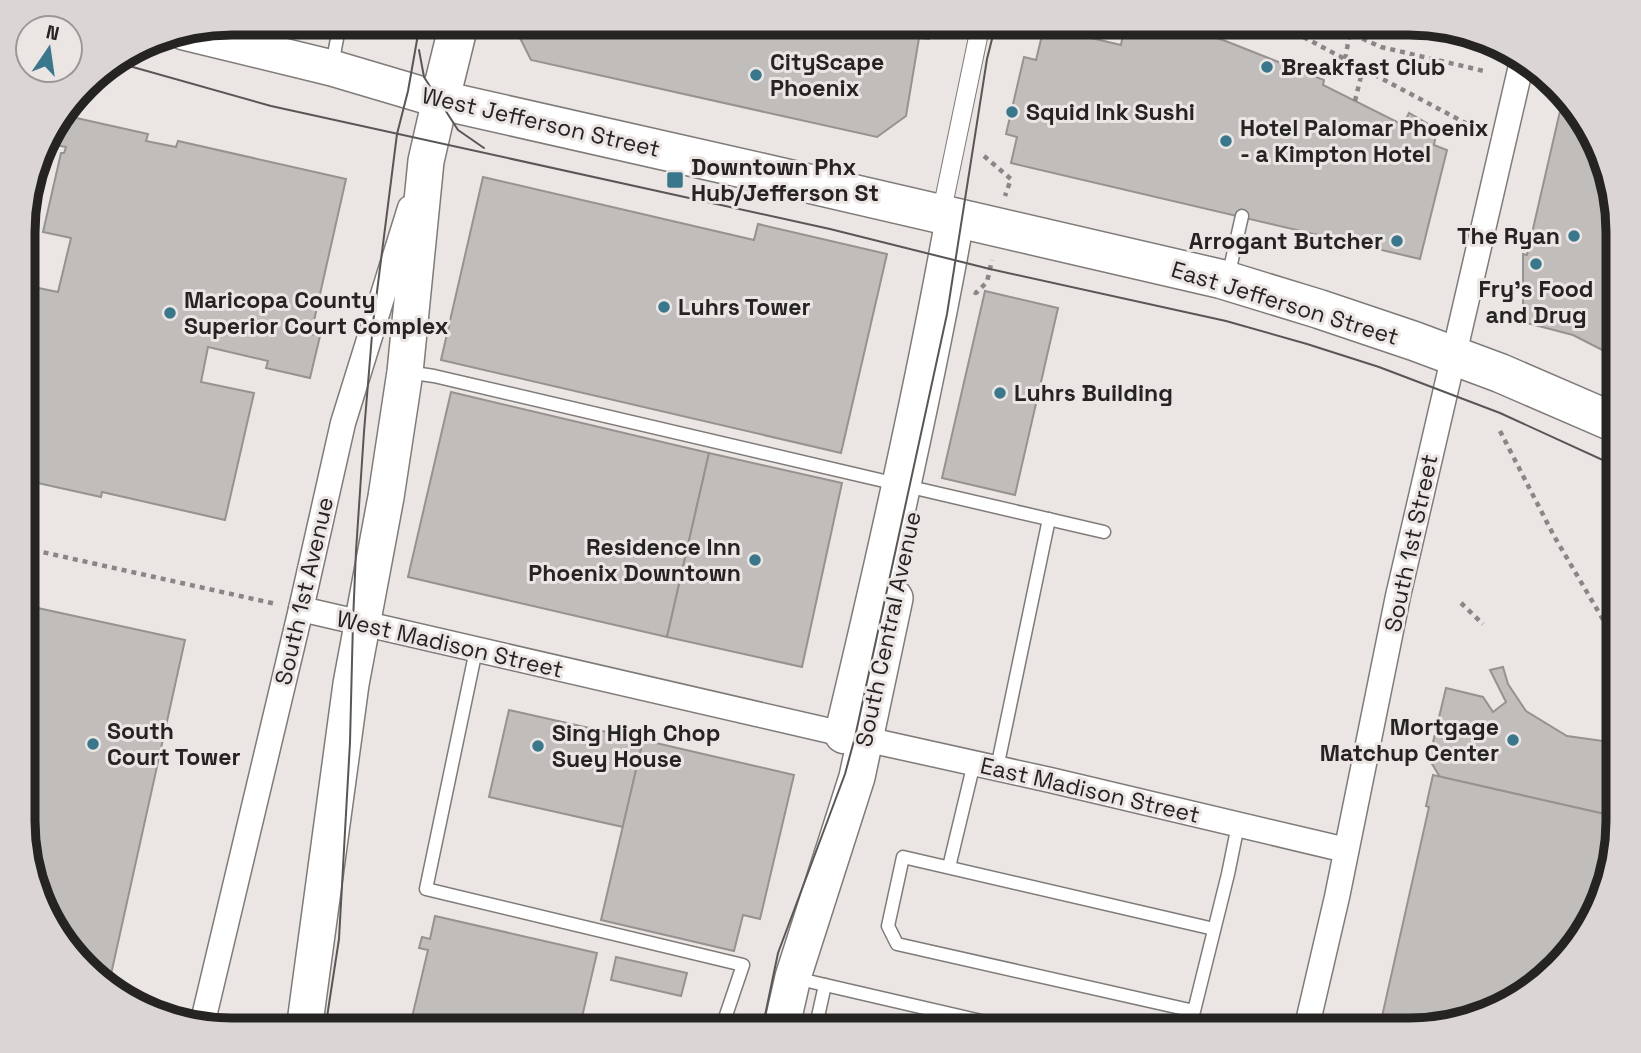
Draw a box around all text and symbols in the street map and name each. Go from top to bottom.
north arrow [14,14,84,84]
text: N [44,19,62,47]
place label: CityScape Phoenix [770,47,884,103]
place label: Breakfast Club [1281,52,1445,82]
marker: Breakfast Club [1259,59,1275,75]
marker: CityScape Phoenix [748,67,764,83]
street label: West Jefferson Street [419,80,663,164]
place label: Squid Ink Sushi [1026,97,1195,127]
marker: Squid Ink Sushi [1004,104,1020,120]
place label: Hotel Palomar Phoenix - a Kimpton Hotel [1240,113,1489,169]
marker: Hotel Palomar Phoenix - a Kimpton Hotel [1218,133,1234,149]
place label: Downtown Phx Hub/Jefferson St [691,152,879,208]
marker: Downtown Phx Hub/Jefferson St [665,170,685,190]
place label: The Ryan [1457,221,1560,251]
place label: Arrogant Butcher [1189,226,1383,256]
marker: The Ryan [1566,228,1582,244]
marker: Arrogant Butcher [1389,233,1405,249]
street label: East Jefferson Street [1168,254,1402,352]
marker: Fry's Food and Drug [1528,256,1544,272]
place label: Fry's Food and Drug [1479,274,1594,330]
place label: Maricopa County Superior Court Complex [184,285,449,341]
place label: Luhrs Tower [678,292,811,322]
marker: Luhrs Tower [656,299,672,315]
marker: Maricopa County Superior Court Complex [162,305,178,321]
place label: Luhrs Building [1014,378,1173,408]
marker: Luhrs Building [992,385,1008,401]
street label: South 1st Street [1377,451,1445,635]
street label: South 1st Avenue [268,494,340,688]
street label: South Central Avenue [848,509,928,749]
place label: Residence Inn Phoenix Downtown [528,532,741,588]
marker: Residence Inn Phoenix Downtown [747,552,763,568]
street label: West Madison Street [334,603,566,685]
place label: Mortgage Matchup Center [1320,712,1499,768]
place label: South Court Tower [107,716,241,772]
place label: Sing High Chop Suey House [552,718,720,774]
marker: Mortgage Matchup Center [1505,732,1521,748]
marker: South Court Tower [85,736,101,752]
marker: Sing High Chop Suey House [530,738,546,754]
street label: East Madison Street [977,750,1203,830]

